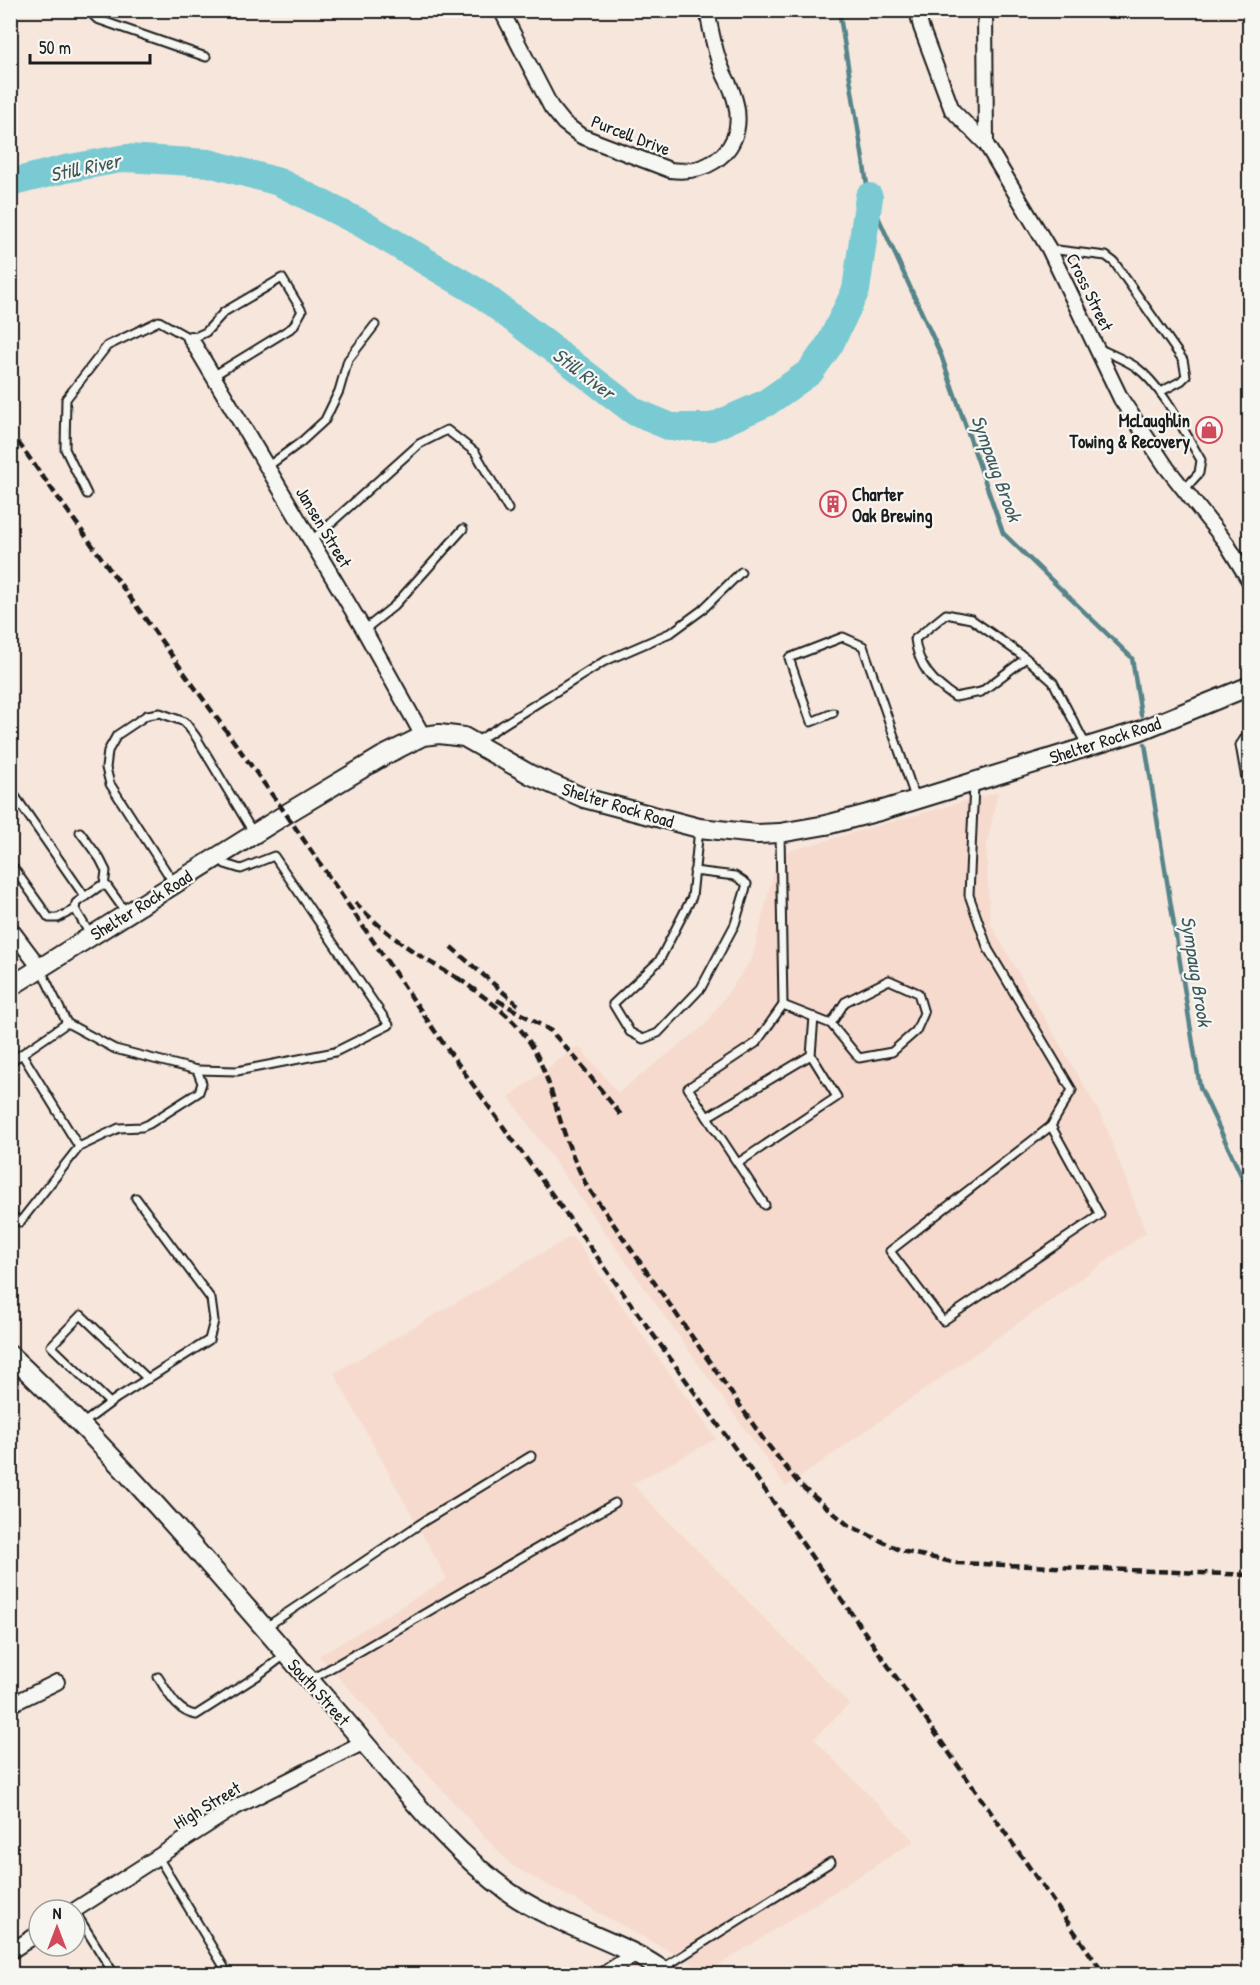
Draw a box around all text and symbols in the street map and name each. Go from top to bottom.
scale bar [30,27,150,65]
text: 50 m [39,35,71,60]
street label: Purcell Drive [588,109,674,161]
water label: Still River [47,146,125,188]
street label: Cross Street [1060,249,1120,336]
water label: Still River [548,341,622,407]
place label: McLaughlin Towing & Recovery [1069,408,1190,455]
water label: Sympaug Brook [964,411,1029,527]
shop icon: McLaughlin Towing & Recovery [1194,415,1224,445]
street label: Jansen Street [290,482,358,573]
place label: Charter Oak Brewing [852,482,932,529]
building icon: Charter Oak Brewing [818,489,848,519]
street label: Shelter Rock Road [1046,710,1164,770]
street label: Shelter Rock Road [559,776,677,834]
street label: Shelter Rock Road [85,864,197,946]
water label: Sympaug Brook [1174,914,1219,1030]
street label: South Street [282,1653,356,1732]
street label: High Street [169,1775,246,1835]
north arrow [27,1898,87,1958]
text: N [53,1902,62,1924]

